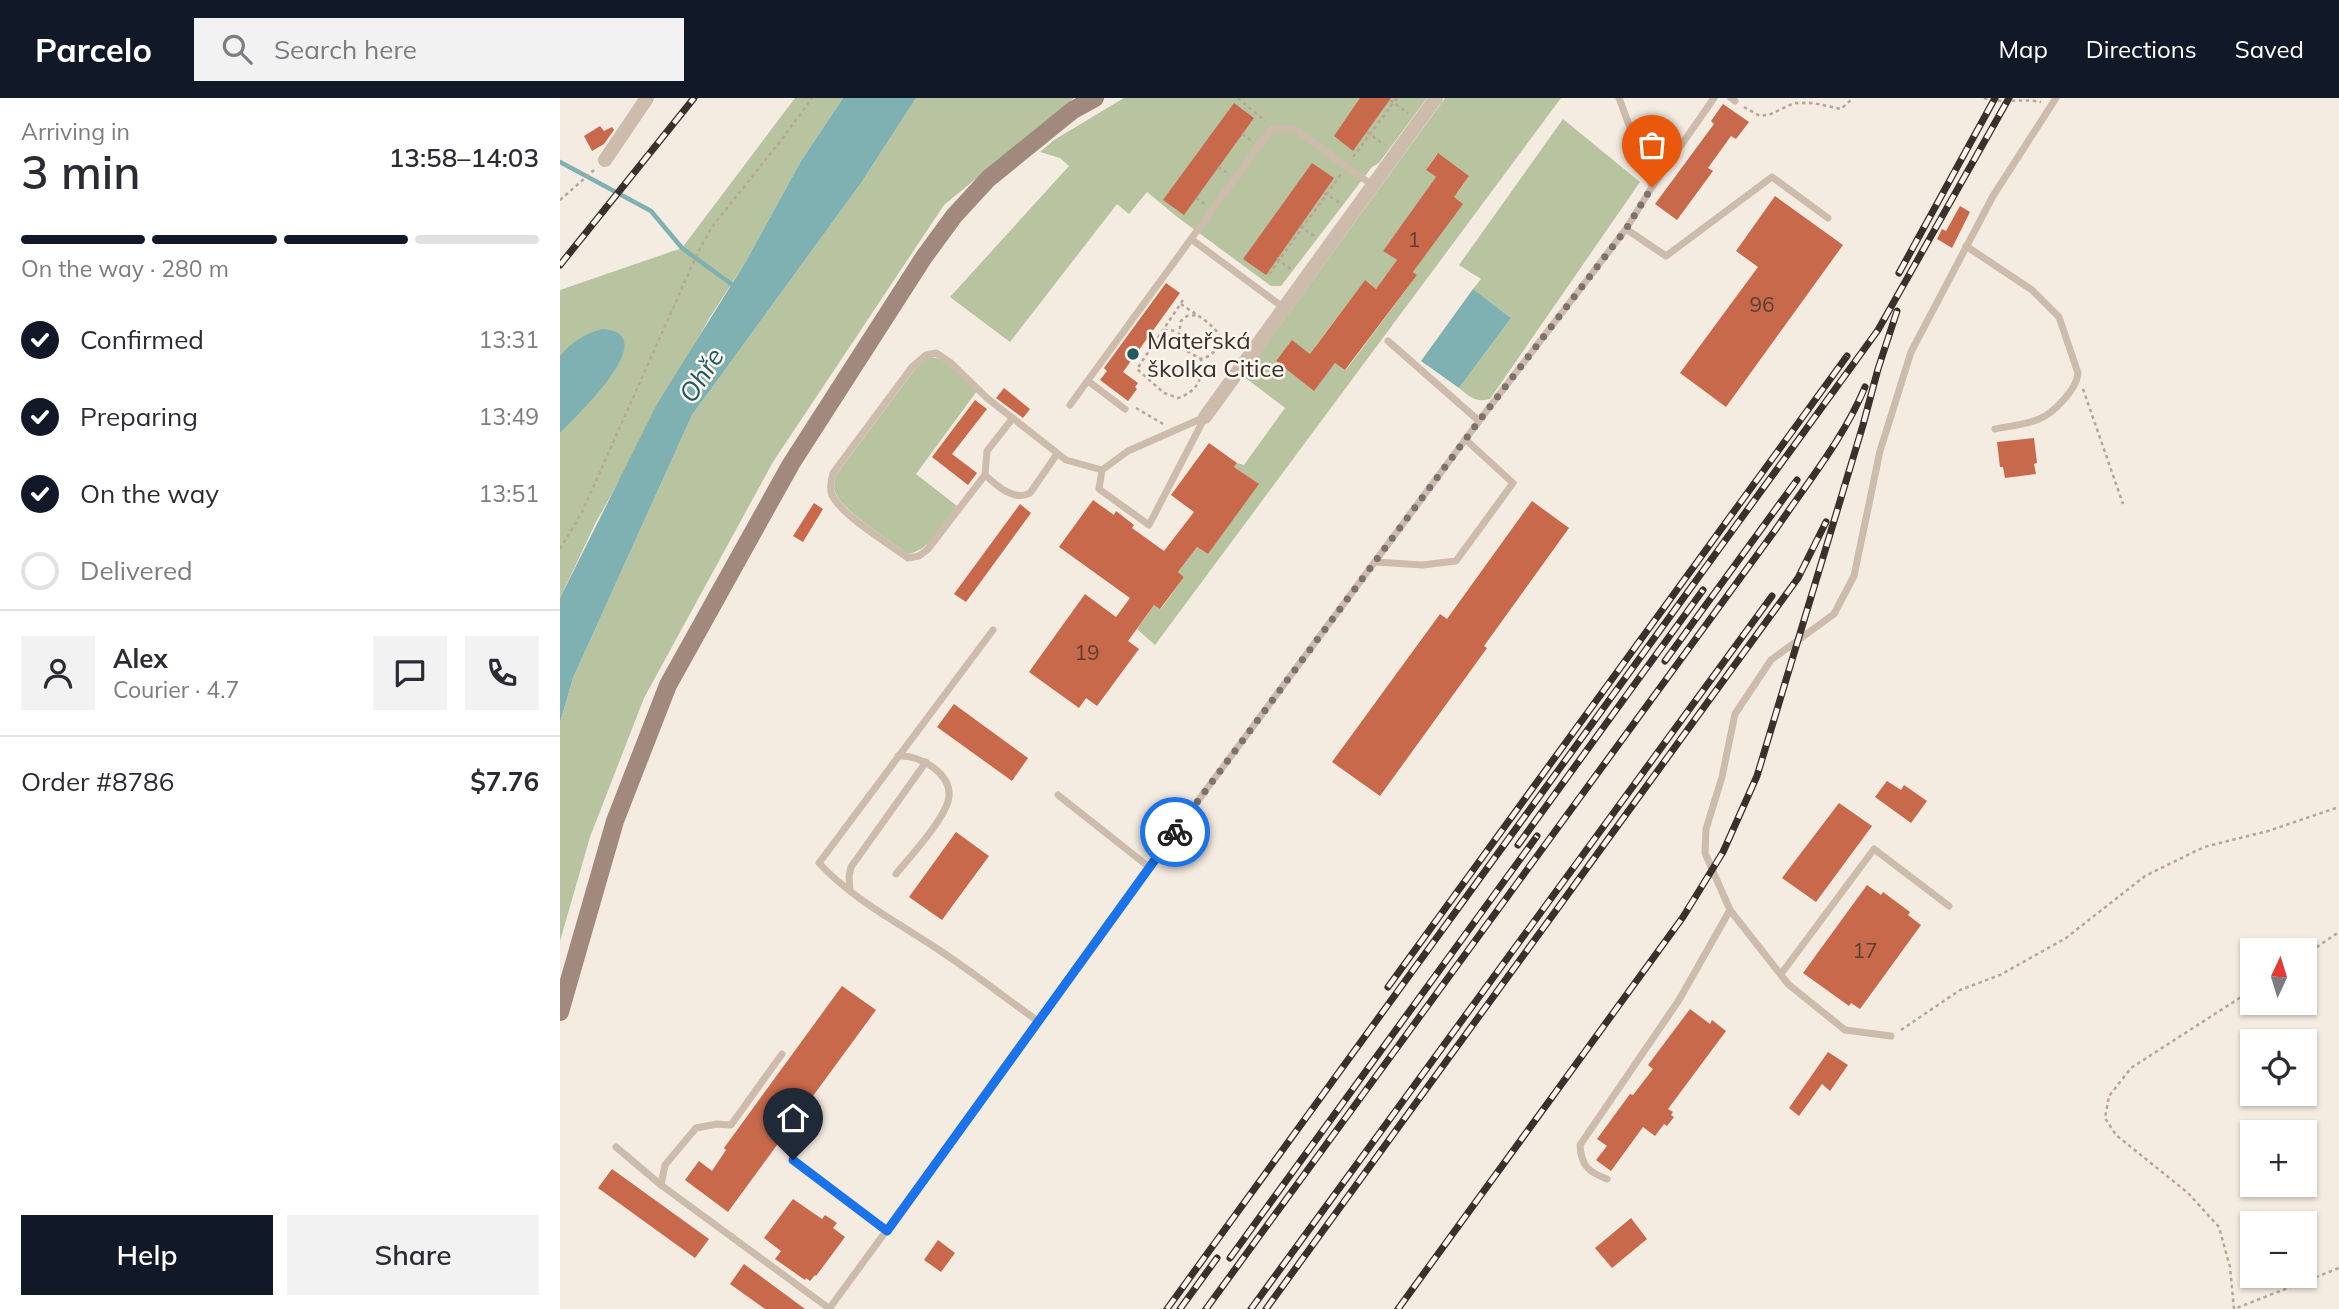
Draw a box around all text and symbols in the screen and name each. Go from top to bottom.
search box [194,18,684,81]
text: Parcelo [35,29,152,70]
icon: search [218,30,256,68]
text: Search here [274,33,417,66]
text: Map [1998,34,2048,64]
text: Directions [2086,34,2197,64]
text: Saved [2235,34,2304,64]
pin [1622,115,1682,187]
text: Arriving in [21,117,130,146]
icon: bag [1633,126,1671,164]
text: 13:58–14:03 [389,141,539,174]
text: 3 min [21,143,140,201]
house number: 1 [1408,226,1420,252]
text: On the way · 280 m [21,254,229,283]
house number: 96 [1749,291,1775,317]
icon: check [21,321,59,359]
text: Confirmed [80,323,204,356]
text: 13:31 [479,325,539,354]
place label: Mateřská školka Citice [1147,325,1284,383]
water label: Ohře [671,341,731,409]
marker: Mateřská školka Citice [1125,346,1141,362]
icon: check [21,398,59,436]
text: Preparing [80,400,198,433]
text: 13:49 [479,402,539,431]
icon: check [21,475,59,513]
text: On the way [80,477,219,510]
text: 13:51 [479,479,539,508]
text: Delivered [80,554,193,587]
button: person [21,636,95,710]
button: chat [373,636,447,710]
button: phone [465,636,539,710]
house number: 19 [1074,639,1100,665]
text: Alex [113,642,168,675]
text: Courier · 4.7 [113,675,239,704]
text: Order #8786 [21,765,174,798]
text: $7.76 [470,765,539,798]
courier [1140,797,1210,867]
icon: bike [1156,813,1194,851]
house number: 17 [1852,937,1878,963]
north arrow [2240,938,2317,1015]
map controls [2240,938,2317,1288]
button: locate [2240,1029,2317,1106]
pin [763,1088,823,1160]
icon: home [774,1099,812,1137]
button: + [2240,1120,2317,1197]
button: − [2240,1211,2317,1288]
button: Help [21,1215,273,1295]
button: Share [287,1215,539,1295]

